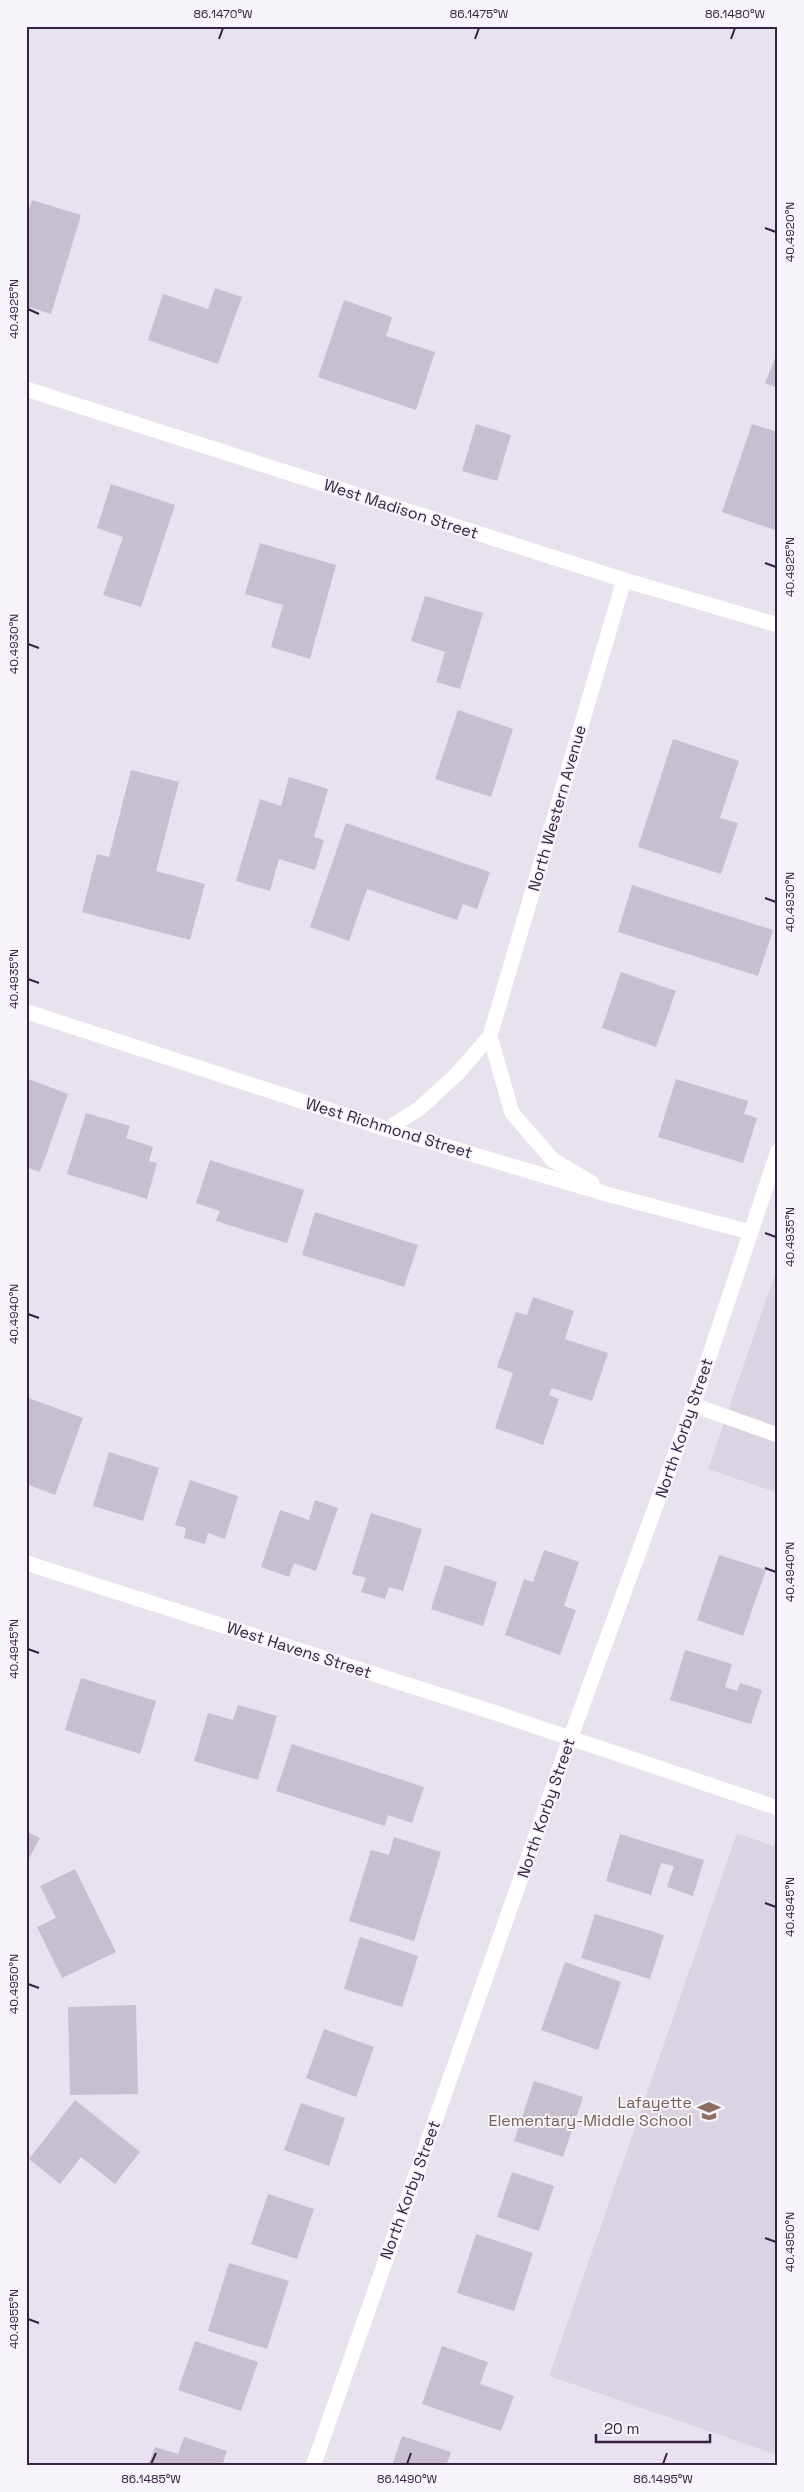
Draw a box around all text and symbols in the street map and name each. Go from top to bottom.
text: 86.1470°W [194,6,253,22]
text: 86.1475°W [450,6,509,22]
text: 86.1480°W [705,6,766,22]
text: 40.4920°N [782,202,798,262]
text: 40.4925°N [6,279,22,339]
street label: West Madison Street [321,474,481,544]
text: 40.4925°N [782,537,798,597]
text: 40.4930°N [6,614,22,674]
street label: North Western Avenue [523,722,591,894]
text: 40.4930°N [782,872,798,932]
text: 40.4935°N [6,949,22,1009]
street label: West Richmond Street [303,1093,475,1163]
text: 40.4935°N [782,1207,798,1267]
text: 40.4940°N [6,1284,22,1344]
street label: North Korby Street [650,1355,718,1501]
text: 40.4940°N [782,1542,798,1602]
street label: West Havens Street [224,1617,374,1683]
text: 40.4945°N [6,1619,22,1679]
street label: North Korby Street [512,1735,580,1881]
text: 40.4945°N [782,1877,798,1937]
text: 40.4950°N [6,1954,22,2014]
place label: Lafayette Elementary-Middle School [488,2092,692,2131]
school or university icon: Lafayette Elementary-Middle School [696,2098,722,2124]
street label: North Korby Street [375,2118,445,2262]
text: 40.4950°N [782,2212,798,2272]
text: 40.4955°N [6,2289,22,2349]
scale bar [596,2412,710,2444]
text: 20 m [604,2419,639,2438]
text: 86.1485°W [121,2471,181,2487]
text: 86.1490°W [377,2471,437,2487]
text: 86.1495°W [633,2471,693,2487]

